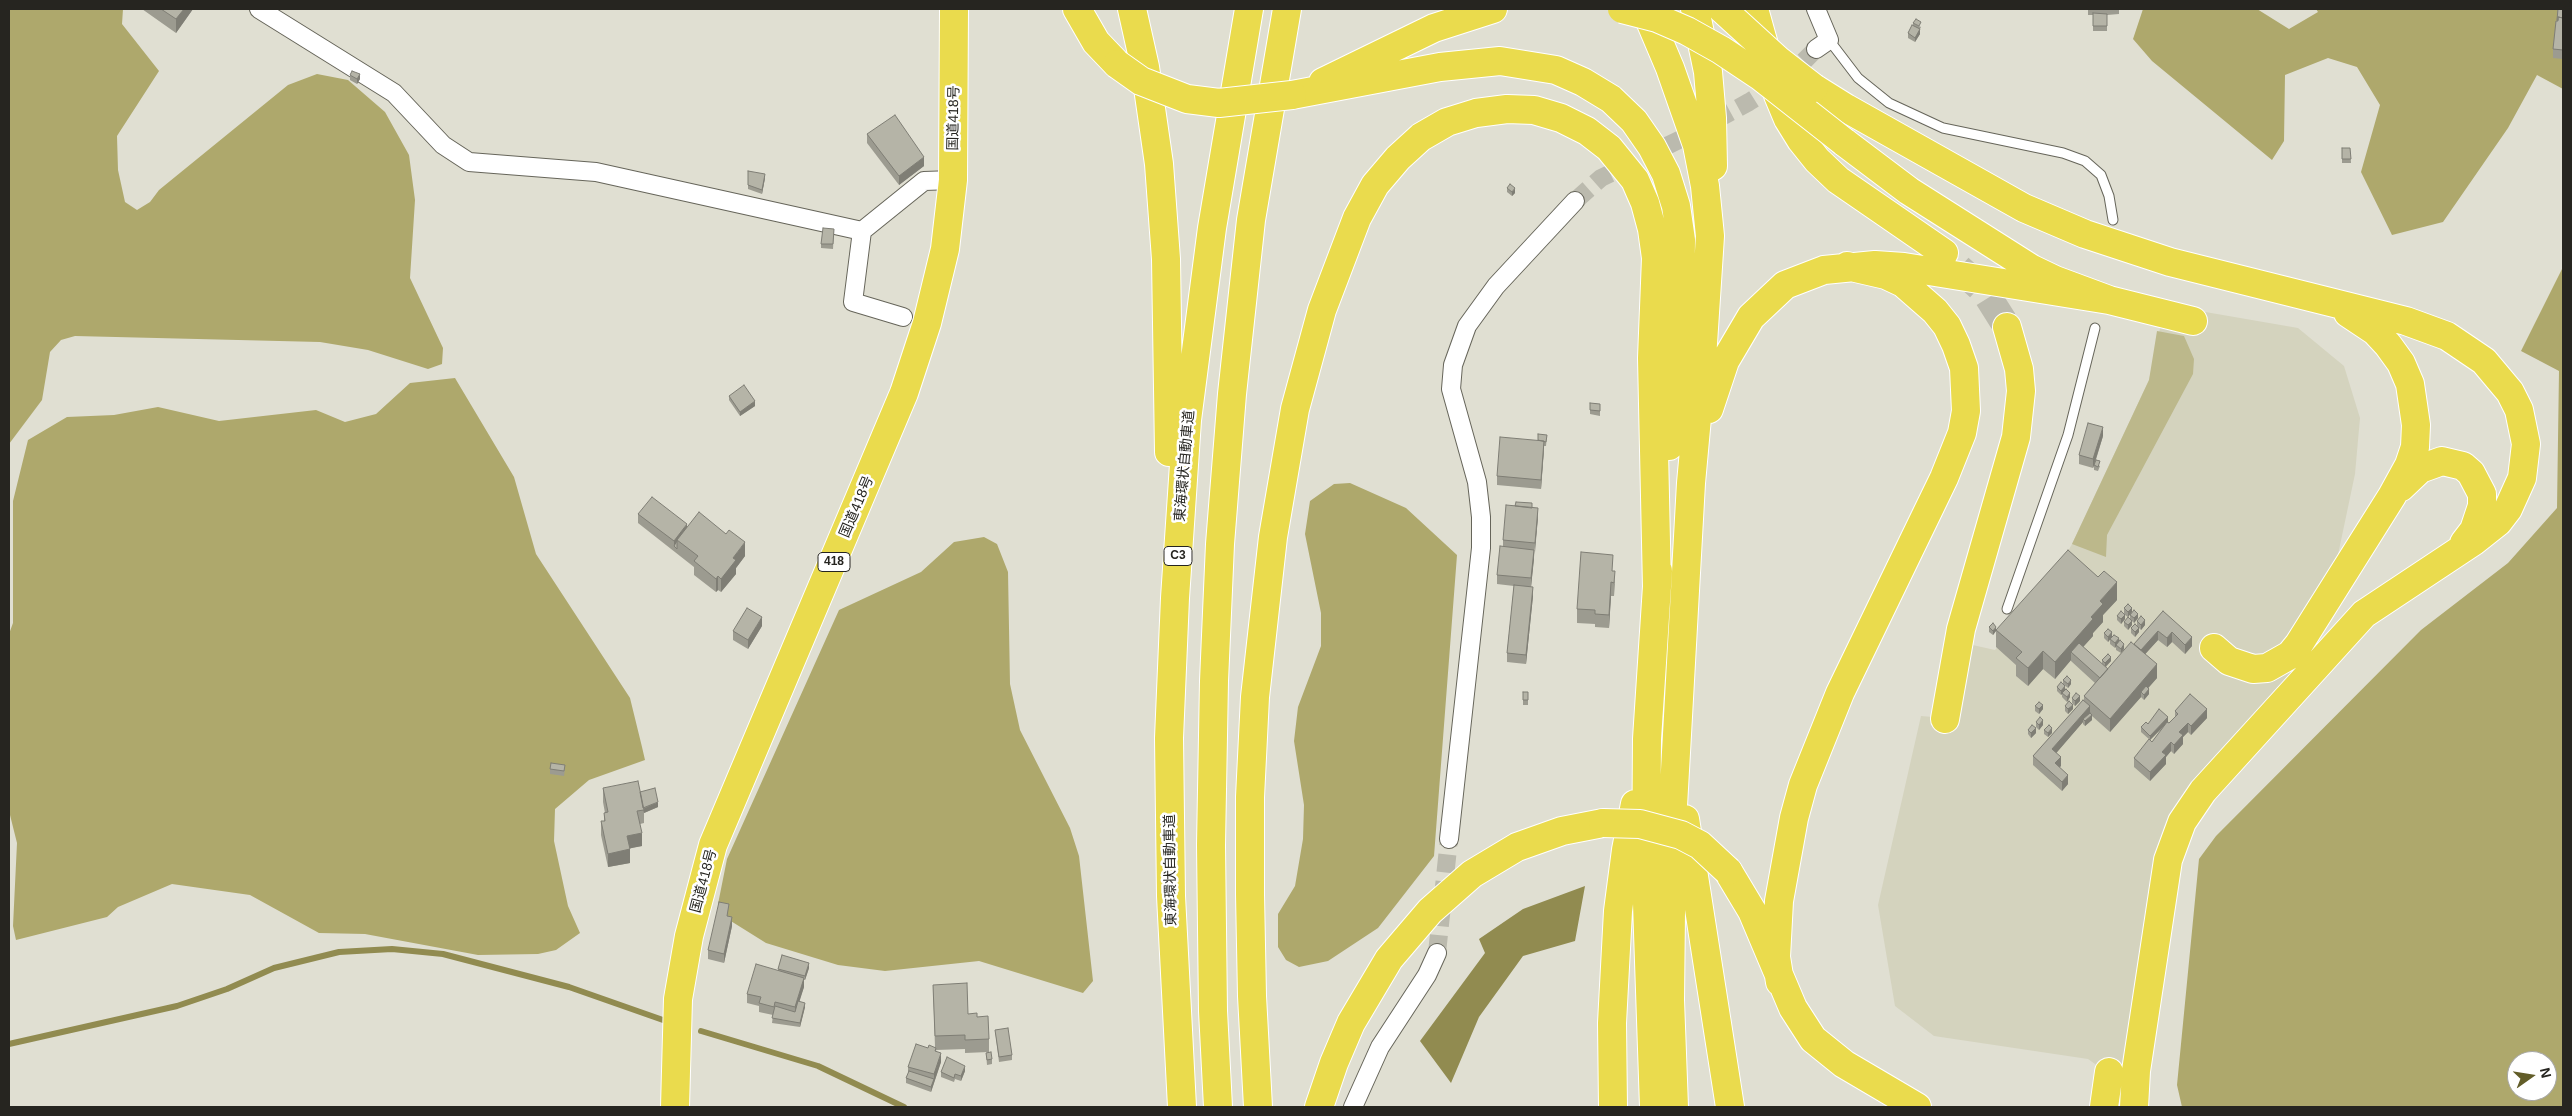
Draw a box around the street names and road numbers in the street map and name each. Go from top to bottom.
street label: 国道418号 [945,85,963,151]
street label: 東海環状自動車道 [1172,409,1198,523]
street label: 国道418号 [836,474,878,540]
road number: C3 [1164,546,1192,566]
road number: 418 [818,552,850,572]
street label: 東海環状自動車道 [1162,814,1180,926]
street label: 国道418号 [687,847,721,915]

